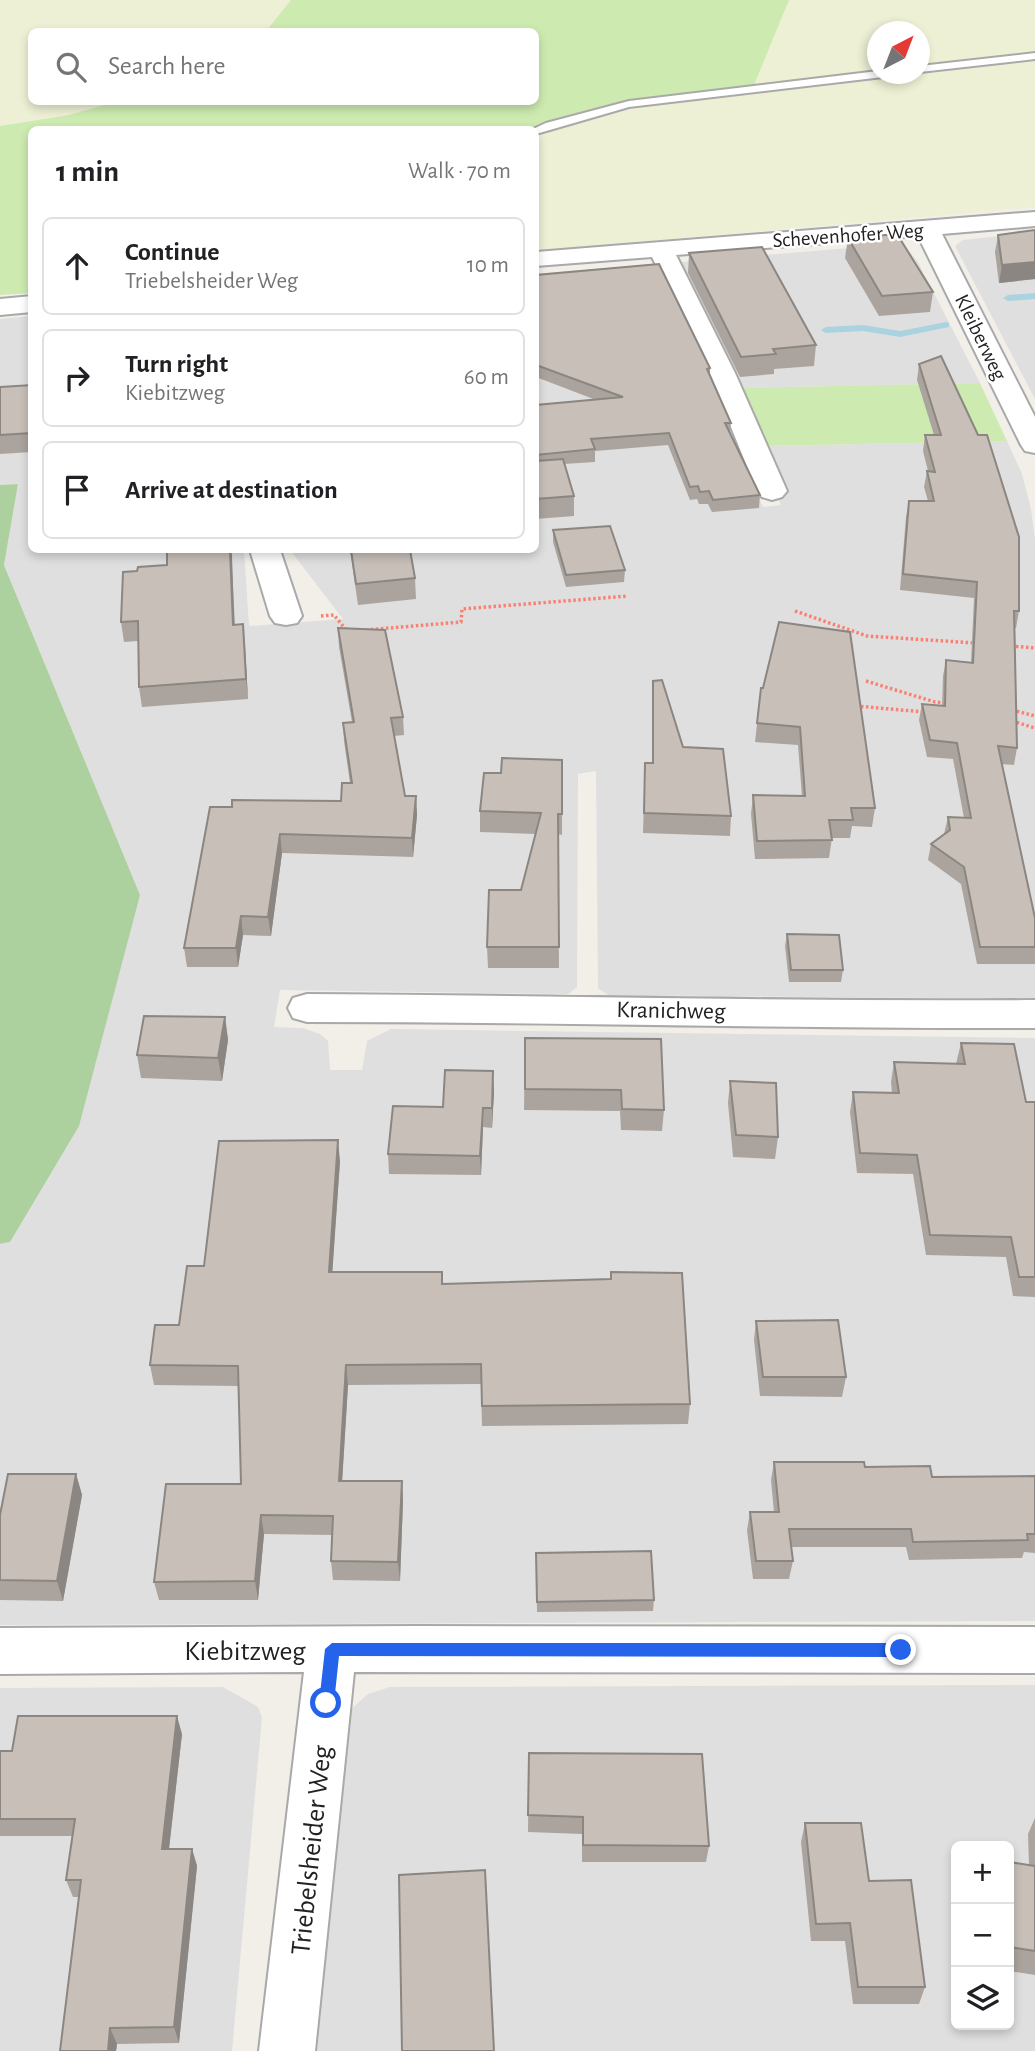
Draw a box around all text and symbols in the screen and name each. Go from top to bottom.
north arrow [867,21,930,84]
search box [28,28,539,105]
icon: search [52,48,90,86]
text: Search here [108,53,226,79]
text: 1 min [56,157,119,187]
text: Walk · 70 m [408,160,511,183]
street label: Schevenhofer Weg [772,220,925,251]
text: Continue [125,239,220,265]
icon: ahead [58,247,96,285]
text: 10 m [467,254,509,277]
text: Triebelsheider Weg [125,270,298,293]
street label: Kleiberweg [951,291,1011,384]
text: Turn right [125,351,228,377]
icon: right [58,359,96,397]
text: 60 m [464,366,509,389]
text: Kiebitzweg [125,382,225,405]
icon: arrive [58,471,96,509]
text: Arrive at destination [125,477,338,503]
street label: Kranichweg [616,998,726,1024]
route end [885,1634,916,1665]
street label: Kiebitzweg [184,1638,306,1666]
route start [310,1687,341,1718]
street label: Triebelsheider Weg [287,1744,337,1956]
map controls [951,1841,1014,2030]
button: + [951,1841,1014,1904]
button: − [951,1904,1014,1967]
button: layers [951,1967,1014,2030]

